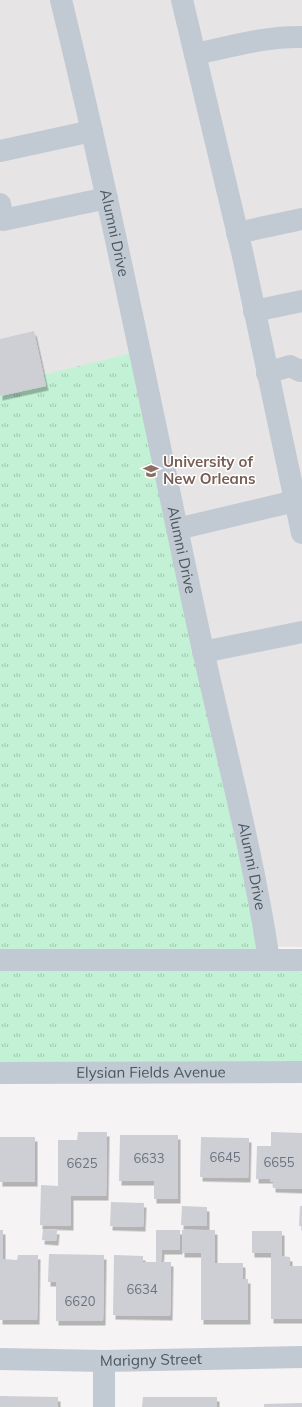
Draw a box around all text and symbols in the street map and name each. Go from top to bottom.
street label: Alumni Drive [96,187,134,278]
place label: University of New Orleans [163,452,255,488]
school or university icon: University of New Orleans [142,462,160,480]
street label: Alumni Drive [164,504,201,595]
street label: Alumni Drive [234,820,271,911]
street label: Elysian Fields Avenue [76,1062,226,1082]
house number: 6645 [209,1149,241,1165]
house number: 6633 [133,1150,165,1166]
house number: 6655 [263,1154,295,1170]
house number: 6625 [66,1155,98,1171]
house number: 6634 [126,1281,158,1297]
house number: 6620 [64,1293,96,1309]
street label: Marigny Street [100,1349,202,1370]

